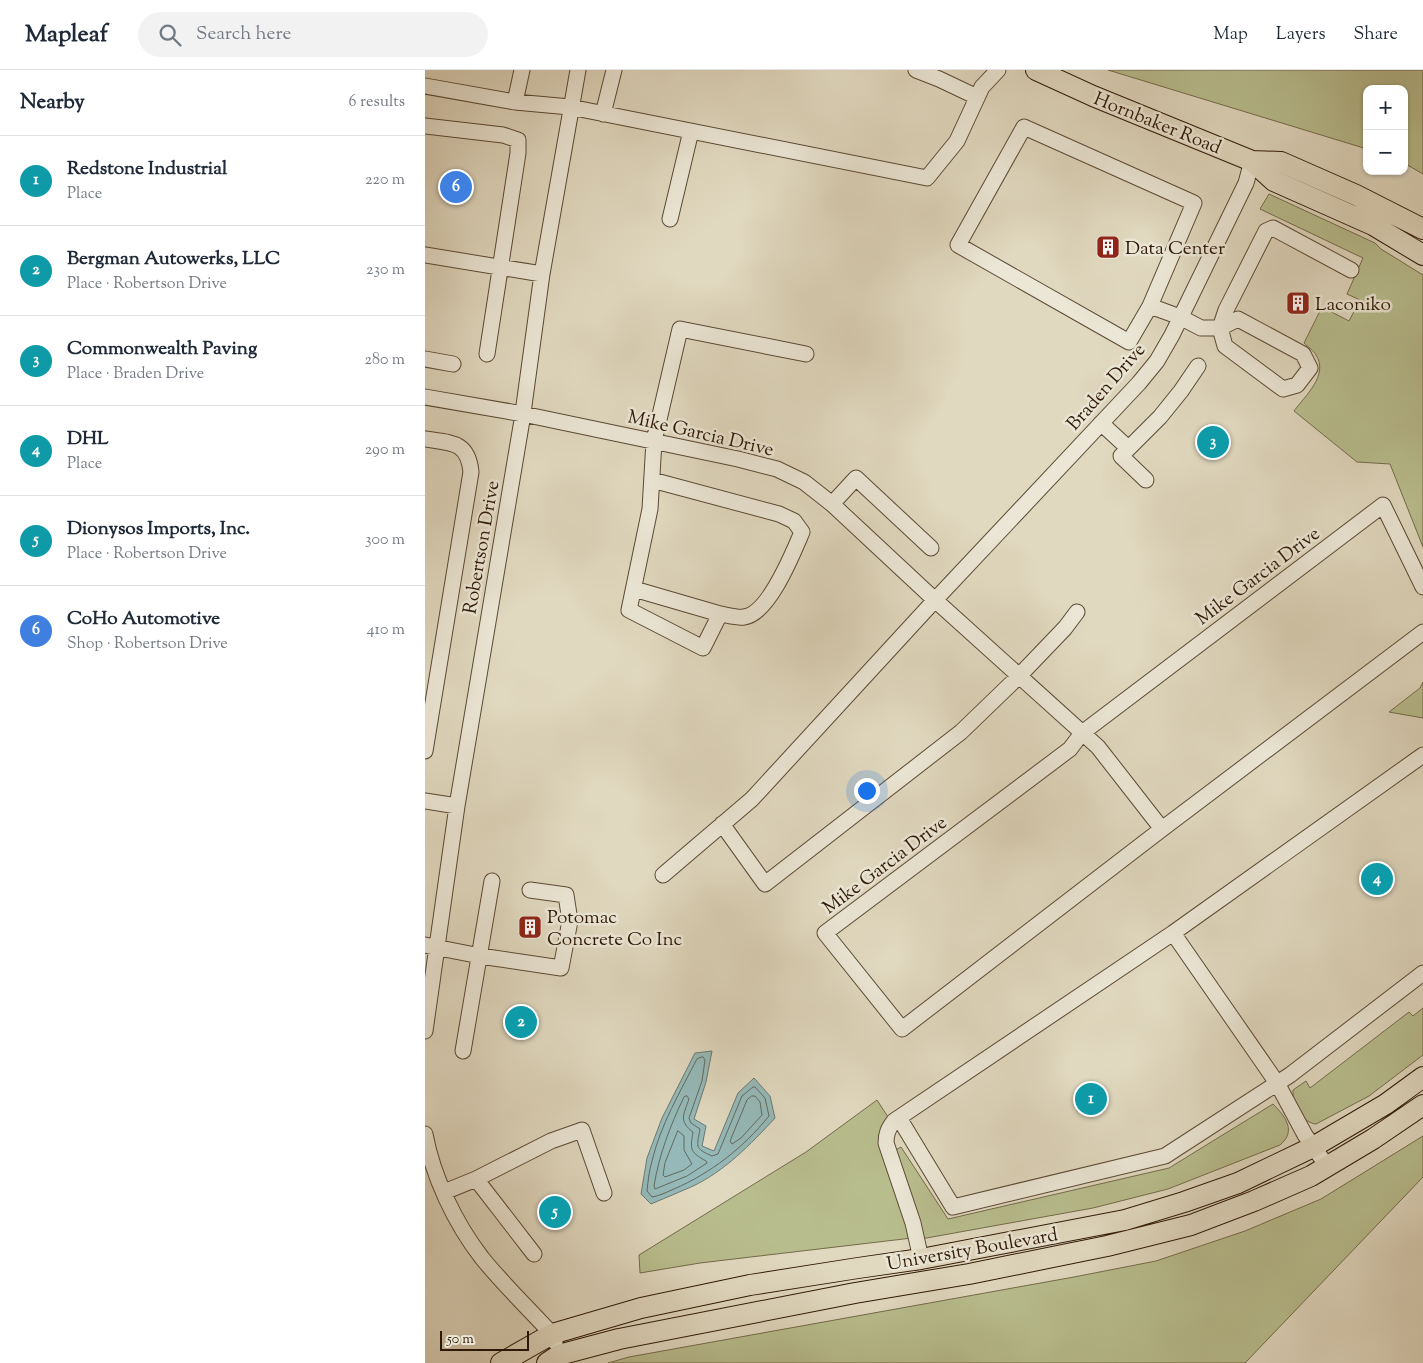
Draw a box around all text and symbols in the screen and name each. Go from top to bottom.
search box [138,12,488,57]
text: Mapleaf [25,18,108,52]
icon: search [156,21,184,49]
text: Search here [196,21,291,48]
text: Map [1213,22,1248,48]
text: Layers [1276,22,1326,48]
text: Share [1354,22,1398,48]
map controls [1363,85,1408,175]
button: + [1363,85,1408,130]
street label: Hornbaker Road [1089,86,1225,162]
text: Nearby [20,88,85,118]
text: 6 results [349,91,405,114]
button: − [1363,130,1408,175]
text: Redstone Industrial [67,156,227,183]
pin: 6 [440,168,472,206]
text: 1 [33,169,39,192]
text: 220 m [365,169,405,192]
text: Place [67,183,102,206]
building icon: Data Center [1095,234,1121,260]
place label: Data Center [1125,236,1225,263]
text: Bergman Autowerks, LLC [67,246,280,273]
text: 2 [32,259,40,282]
text: 230 m [366,259,405,282]
text: Place · Robertson Drive [67,273,227,296]
building icon: Laconiko [1285,290,1311,316]
place label: Laconiko [1315,292,1391,319]
text: Commonwealth Paving [67,336,257,363]
street label: Braden Drive [1061,338,1153,437]
text: 3 [33,349,39,372]
text: 280 m [364,349,405,372]
text: Place · Braden Drive [67,363,204,386]
street label: Mike Garcia Drive [625,404,776,464]
pin: 3 [1197,423,1229,461]
text: DHL [67,426,109,453]
text: 4 [32,439,40,462]
text: 290 m [365,439,405,462]
text: Place [67,453,102,476]
street label: Robertson Drive [457,478,508,616]
text: Dionysos Imports, Inc. [67,516,250,543]
street label: Mike Garcia Drive [1191,521,1326,633]
text: 5 [33,529,39,552]
text: 300 m [365,529,405,552]
text: Place · Robertson Drive [67,543,227,566]
text: CoHo Automotive [67,606,220,633]
text: 6 [32,619,40,642]
text: 410 m [367,619,405,642]
text: Shop · Robertson Drive [67,633,228,656]
your location [854,778,880,804]
street label: Mike Garcia Drive [818,810,953,922]
pin: 4 [1361,860,1393,898]
place label: Potomac Concrete Co Inc [547,905,683,954]
building icon: Potomac Concrete Co Inc [517,914,543,940]
pin: 2 [505,1003,537,1041]
pin: 1 [1075,1080,1107,1118]
pin: 5 [539,1193,571,1231]
street label: University Boulevard [885,1222,1060,1279]
scale bar [440,1328,529,1351]
text: 50 m [447,1330,474,1350]

